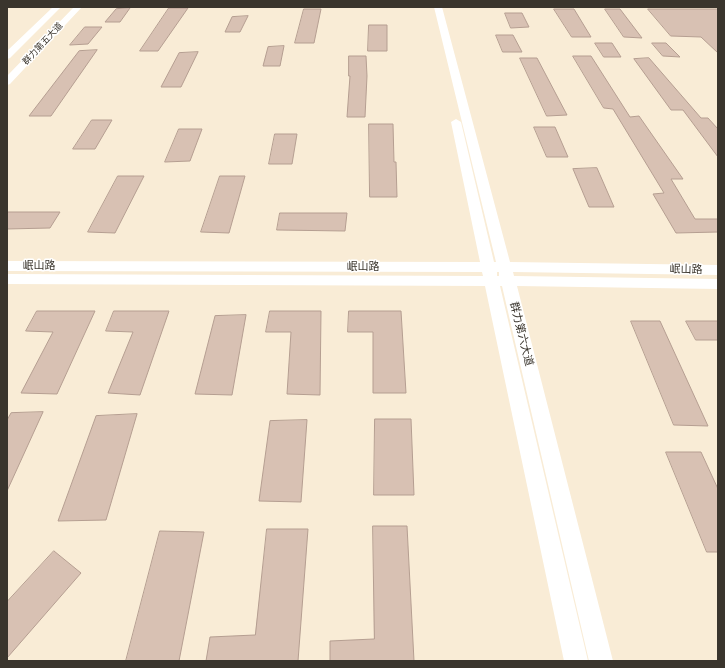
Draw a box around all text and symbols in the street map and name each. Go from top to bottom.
street label: 群力第五大道 [21,21,65,67]
street label: 岷山路 [23,259,55,273]
street label: 岷山路 [347,260,379,274]
street label: 岷山路 [669,263,703,277]
street label: 群力第六大道 [507,300,535,368]

